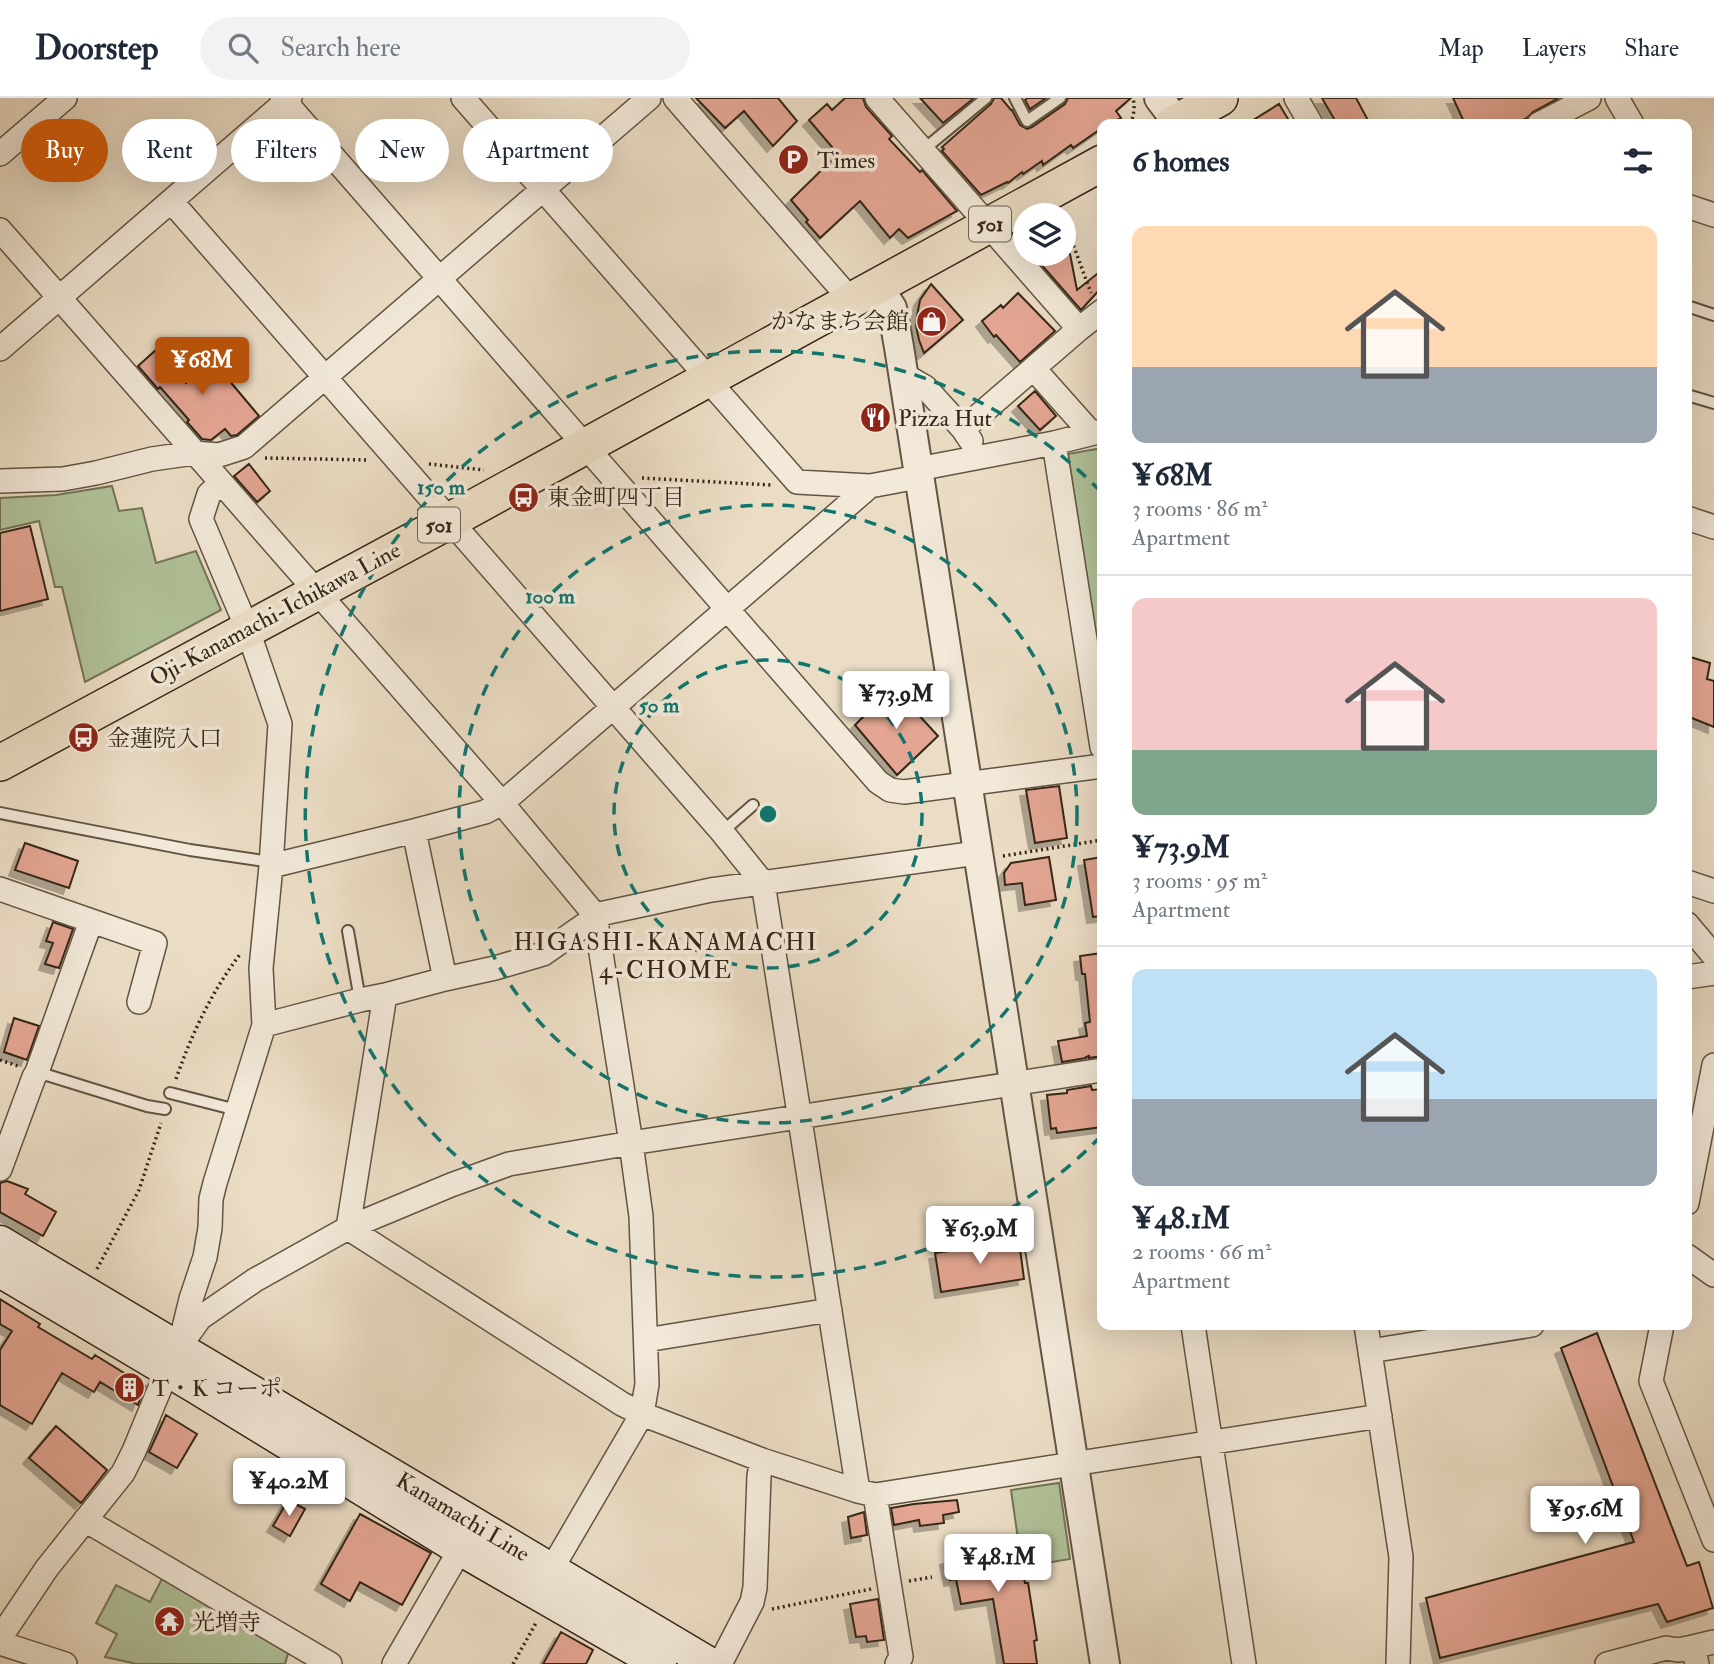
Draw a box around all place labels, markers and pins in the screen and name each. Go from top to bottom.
parking icon: Times [777,143,811,177]
place label: Times [817,146,875,175]
shop icon: かなまち会館 [915,304,949,338]
place label: かなまち会館 [771,307,909,336]
pin: ¥68M [161,338,243,397]
restaurant icon: Pizza Hut [858,401,892,435]
place label: Pizza Hut [898,404,992,433]
bus stop icon: 東金町四丁目 [507,480,541,514]
place label: 東金町四丁目 [547,483,685,512]
pin: ¥73.9M [839,672,953,731]
bus stop icon: 金蓮院入口 [67,721,101,755]
place label: 金蓮院入口 [107,724,222,753]
centre of rings [756,802,780,826]
pin: ¥63.9M [923,1206,1037,1266]
building icon: T・K コーポ [112,1371,146,1405]
place label: T・K コーポ [152,1374,282,1403]
pin: ¥40.2M [232,1458,346,1518]
pin: ¥95.6M [1528,1486,1642,1546]
pin: ¥48.1M [941,1534,1055,1594]
temple icon: 光増寺 [152,1605,186,1639]
place label: 光増寺 [192,1608,261,1637]

